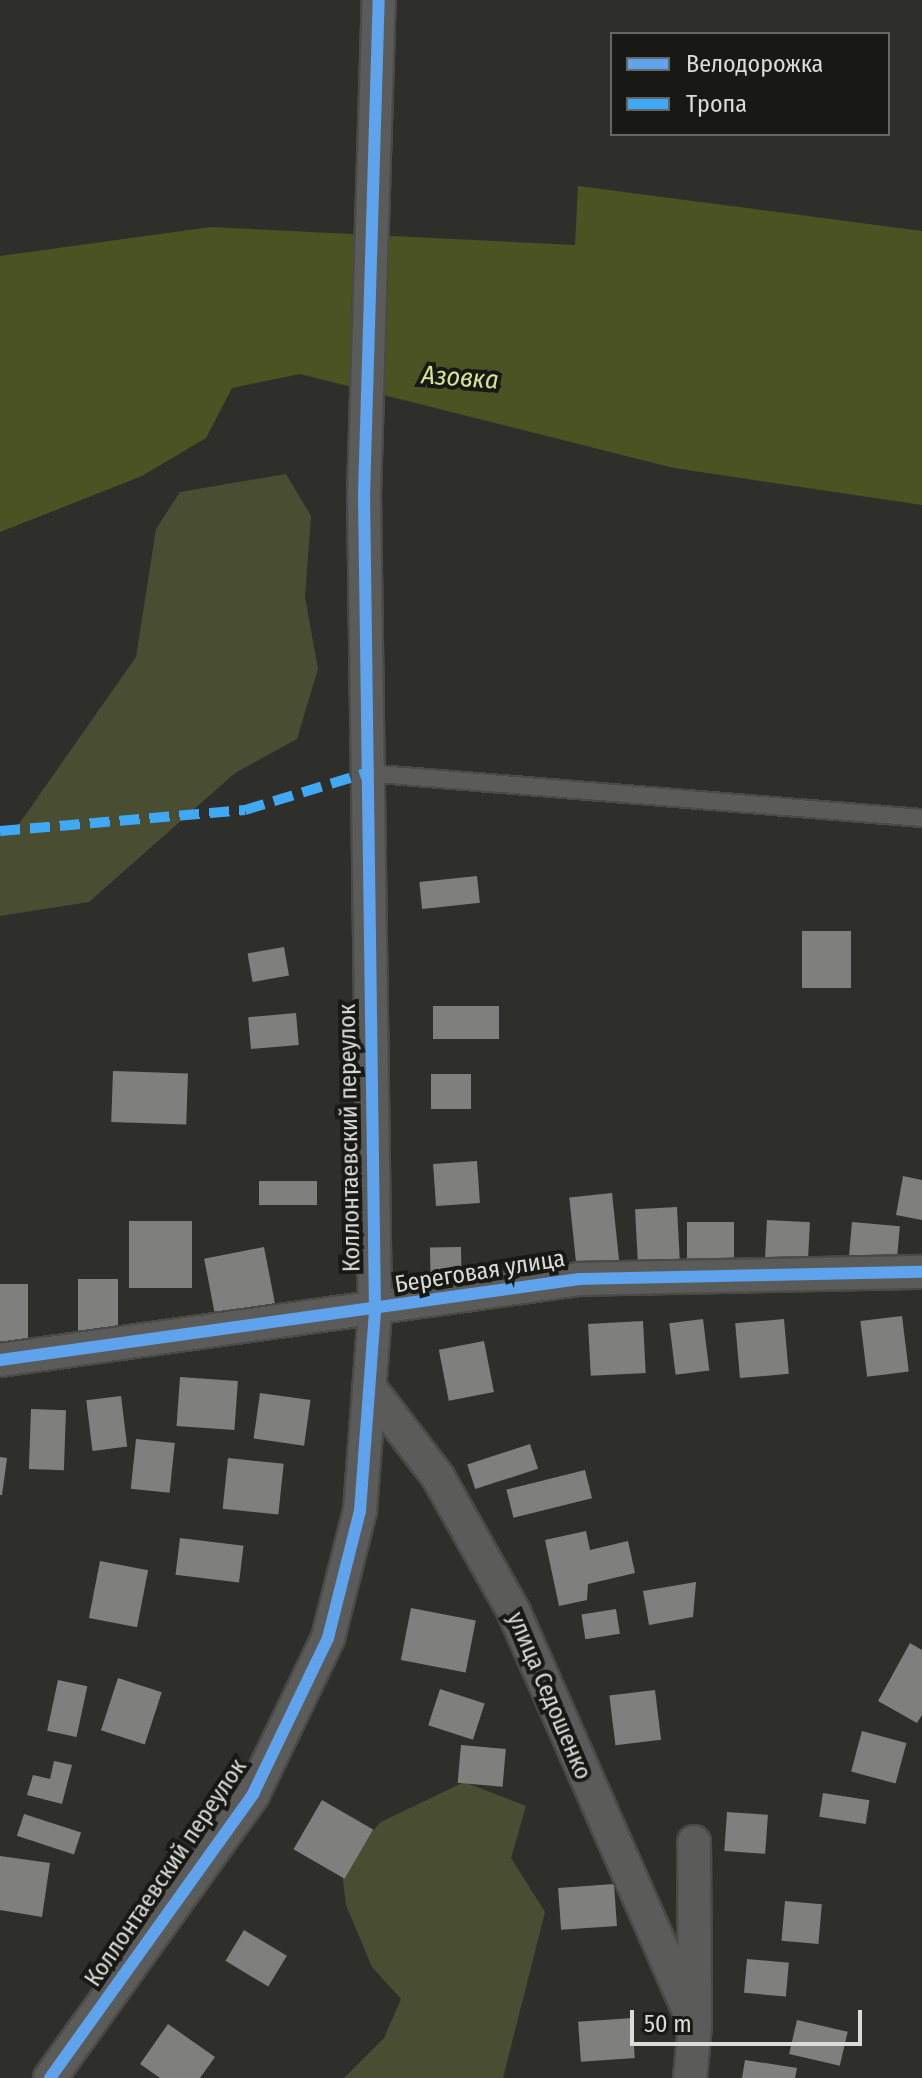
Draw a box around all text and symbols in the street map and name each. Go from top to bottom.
legend [610,32,890,136]
text: Велодорожка [686,50,823,78]
text: Тропа [686,90,747,118]
water label: Азовка [420,360,500,396]
street label: Коллонтаевский переулок [333,1004,367,1272]
street label: Береговая улица [393,1244,567,1300]
street label: улица Седошенко [501,1608,597,1784]
street label: Коллонтаевский переулок [79,1754,253,1992]
scale bar [634,1994,866,2044]
text: 50 m [644,2010,692,2038]

